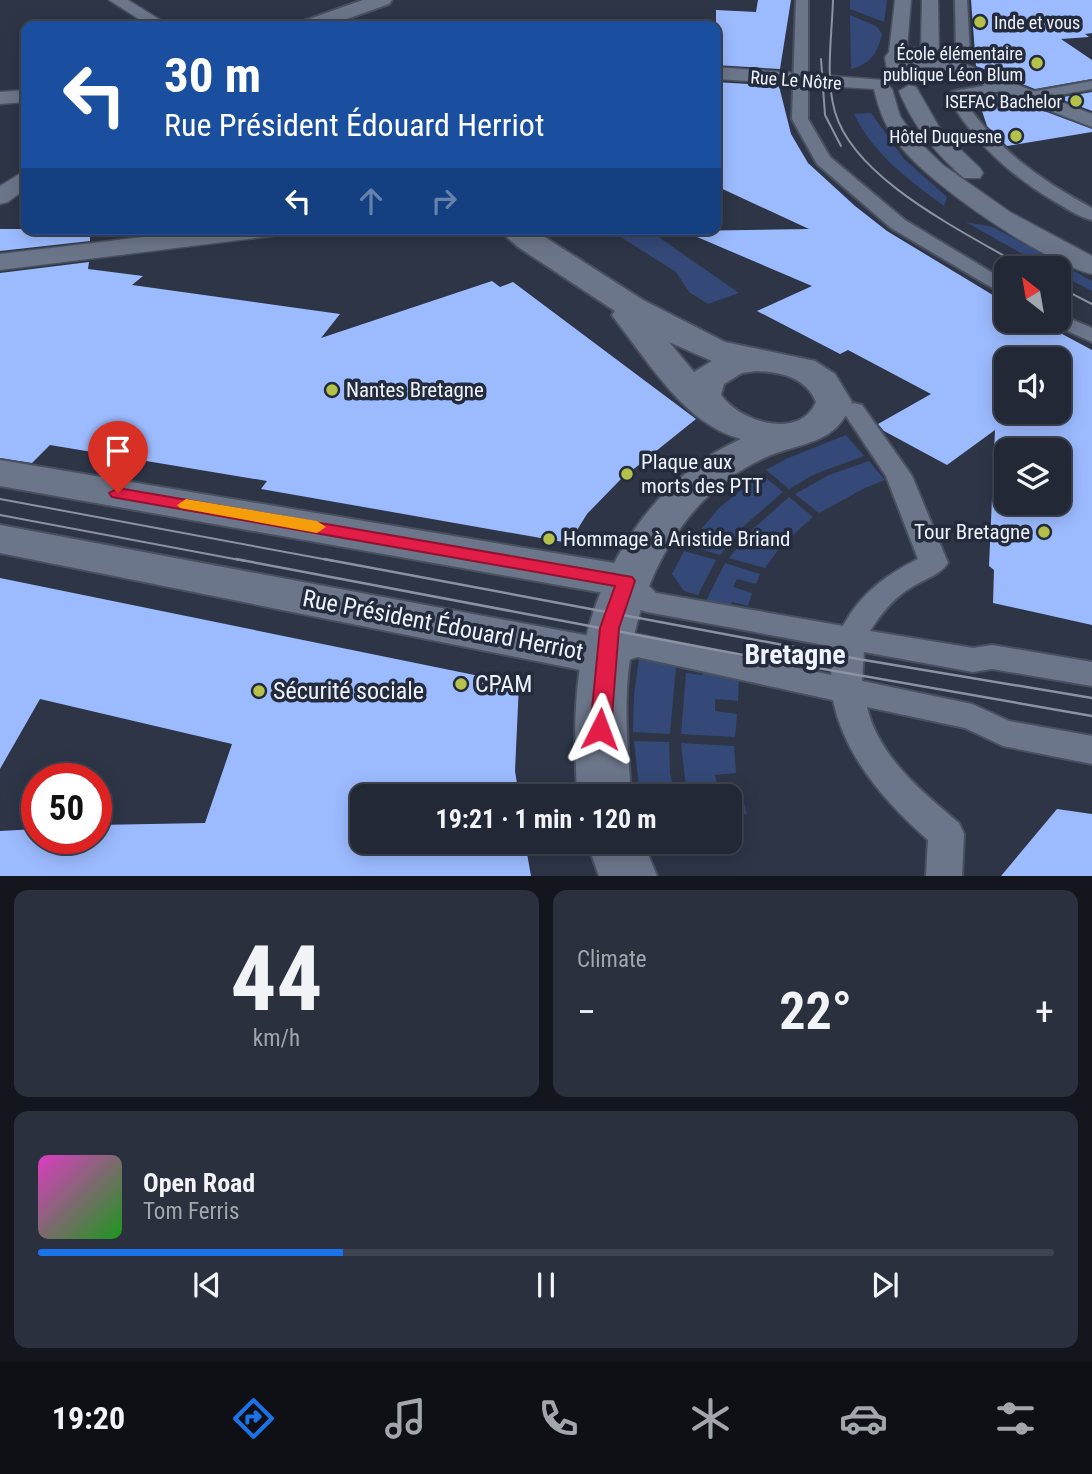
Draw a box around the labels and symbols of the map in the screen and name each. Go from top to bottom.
place label: Inde et vous [994,12,1080,33]
marker: Inde et vous [972,14,988,30]
place label: École élémentaire publique Léon Blum [883,43,1023,85]
marker: École élémentaire publique Léon Blum [1029,55,1045,71]
street label: Rue Le Nôtre [750,66,842,94]
place label: ISEFAC Bachelor [945,91,1063,112]
marker: ISEFAC Bachelor [1068,93,1084,109]
place label: Hôtel Duquesne [889,126,1002,147]
marker: Hôtel Duquesne [1008,128,1024,144]
north arrow [994,256,1071,332]
place label: Nantes Bretagne [346,378,484,402]
marker: Nantes Bretagne [324,382,340,398]
pin [88,421,148,493]
place label: Plaque aux morts des PTT [641,450,763,498]
marker: Plaque aux morts des PTT [619,466,635,482]
place label: Tour Bretagne [914,520,1030,544]
marker: Tour Bretagne [1036,524,1052,540]
place label: Hommage à Aristide Briand [563,527,791,551]
marker: Hommage à Aristide Briand [541,531,557,547]
street label: Rue Président Édouard Herriot [300,584,586,666]
district label: Bretagne [744,638,846,671]
place label: CPAM [475,670,532,698]
marker: CPAM [453,676,469,692]
place label: Sécurité sociale [273,677,424,705]
marker: Sécurité sociale [251,683,267,699]
position arrow [563,692,637,766]
speed limit sign: 50 [21,763,112,854]

